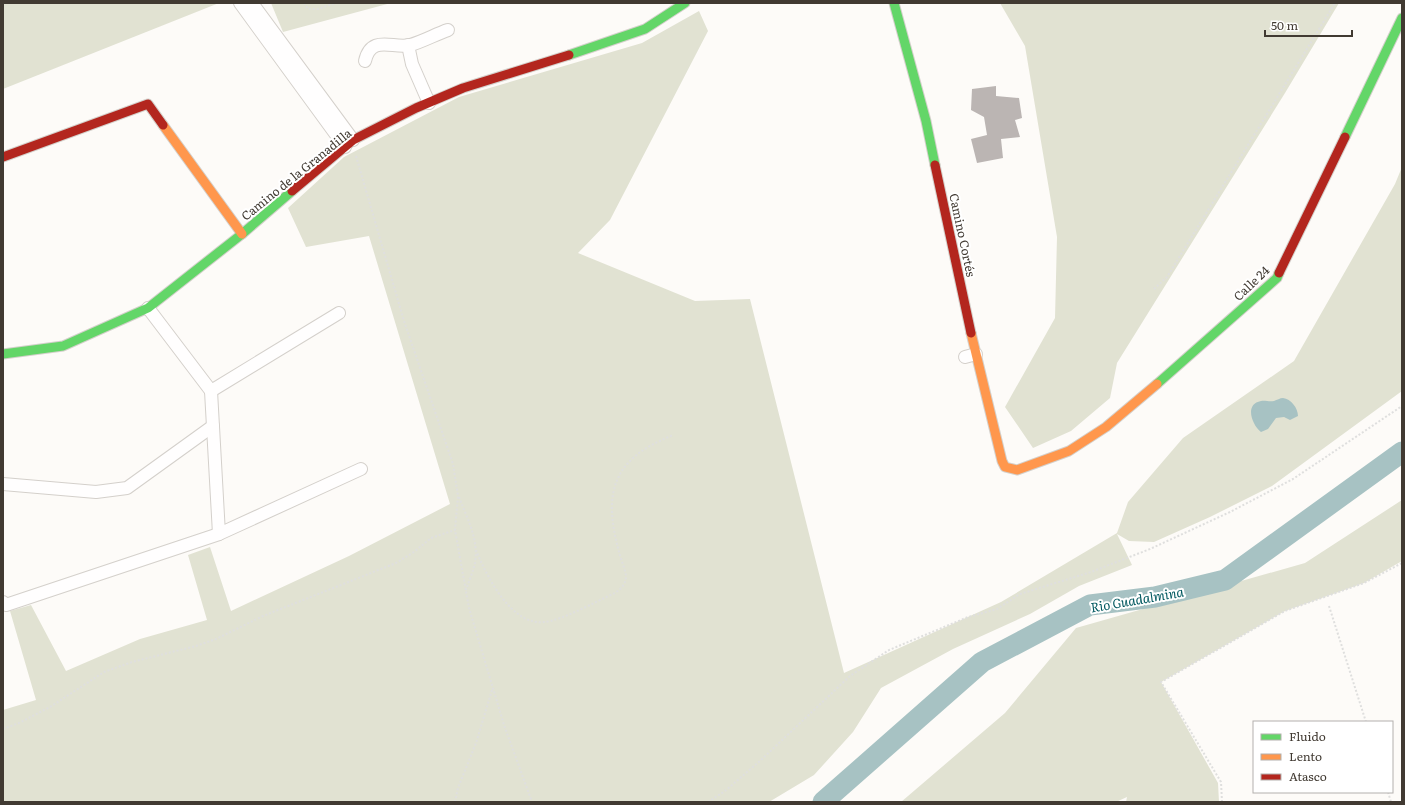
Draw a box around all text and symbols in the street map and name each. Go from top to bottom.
scale bar [1265,12,1352,38]
text: 50 m [1271,16,1298,34]
street label: Camino de la Granadilla [237,123,356,224]
street label: Camino Cortés [945,192,981,279]
street label: Calle 24 [1229,261,1273,305]
water label: Rio Guadalmina [1089,581,1186,617]
legend [1253,721,1393,793]
text: Fluido [1289,727,1326,745]
text: Lento [1289,747,1322,765]
text: Atasco [1289,767,1327,785]

